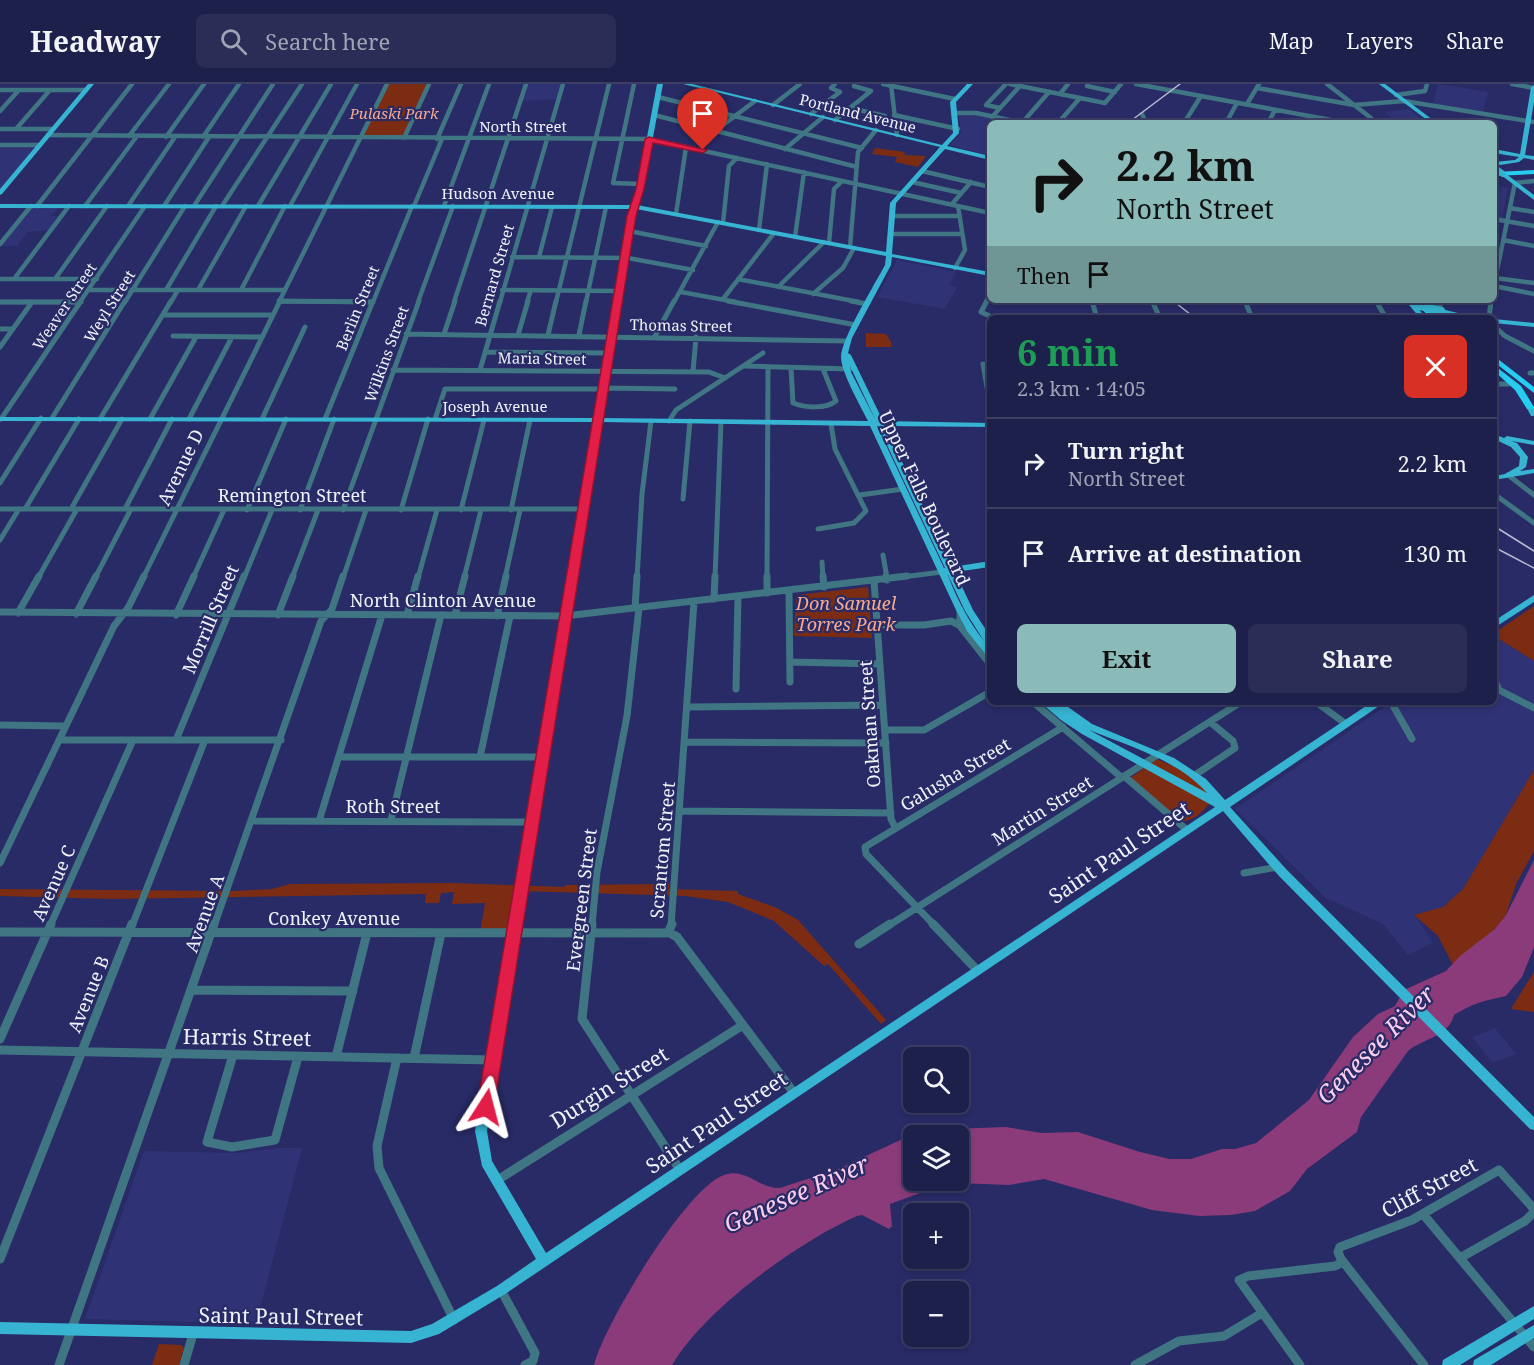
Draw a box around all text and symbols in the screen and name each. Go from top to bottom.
search box [196,14,616,68]
text: Headway [30,22,160,60]
icon: search [217,25,250,58]
text: Search here [265,26,390,56]
text: Map [1269,27,1313,55]
text: Layers [1346,27,1413,55]
text: Share [1446,27,1504,55]
pin [677,88,728,150]
street label: Portland Avenue [798,89,918,137]
icon: arrive [686,97,719,130]
park label: Pulaski Park [348,103,439,123]
street label: North Street [479,116,567,136]
text: 2.2 km [1116,136,1255,193]
icon: right [1017,144,1095,222]
street label: Hudson Avenue [441,183,555,203]
text: North Street [1116,190,1274,227]
street label: Bernard Street [470,222,518,328]
icon: arrive [1082,258,1115,291]
street label: Weaver Street [28,259,100,353]
text: Then [1017,260,1070,290]
street label: Berlin Street [331,263,383,353]
street label: Weyl Street [79,266,139,346]
street label: Wilkins Street [359,303,413,405]
street label: Thomas Street [630,314,732,336]
text: 6 min [1017,328,1119,377]
button: close [1404,335,1467,398]
street label: Maria Street [498,347,586,369]
text: 2.3 km · 14:05 [1017,375,1146,402]
street label: Joseph Avenue [441,396,548,416]
street label: Upper Falls Boulevard [874,407,976,589]
street label: Avenue D [151,425,209,509]
text: Turn right [1068,435,1184,465]
icon: right [1017,447,1050,480]
text: 2.2 km [1398,448,1467,478]
text: North Street [1068,465,1185,492]
street label: Remington Street [218,483,366,507]
icon: arrive [1017,537,1050,570]
text: Arrive at destination [1068,538,1302,568]
text: 130 m [1404,538,1467,568]
street label: Morrill Street [176,561,244,677]
street label: North Clinton Avenue [350,588,536,612]
park label: Don Samuel Torres Park [795,591,897,636]
button: Exit [1017,624,1236,693]
button: Share [1248,624,1467,693]
street label: Oakman Street [853,659,885,789]
street label: Galusha Street [895,732,1015,816]
street label: Martin Street [987,770,1097,850]
street label: Scrantom Street [644,781,680,919]
street label: Roth Street [346,794,440,818]
street label: Saint Paul Street [1043,794,1195,910]
street label: Evergreen Street [560,827,602,973]
street label: Avenue C [26,842,80,924]
street label: Avenue A [179,870,229,955]
street label: Conkey Avenue [268,906,400,930]
street label: Avenue B [62,952,114,1036]
water label: Genesee River [1308,977,1442,1111]
street label: Harris Street [183,1022,311,1052]
street label: Durgin Street [545,1040,673,1134]
map controls [903,1047,969,1347]
button: search [903,1047,969,1113]
street label: Saint Paul Street [640,1064,792,1180]
position arrow [454,1075,518,1139]
button: layers [903,1125,969,1191]
water label: Genesee River [718,1146,874,1240]
street label: Cliff Street [1376,1150,1482,1224]
button: + [903,1203,969,1269]
button: − [903,1281,969,1347]
street label: Saint Paul Street [198,1301,364,1331]

